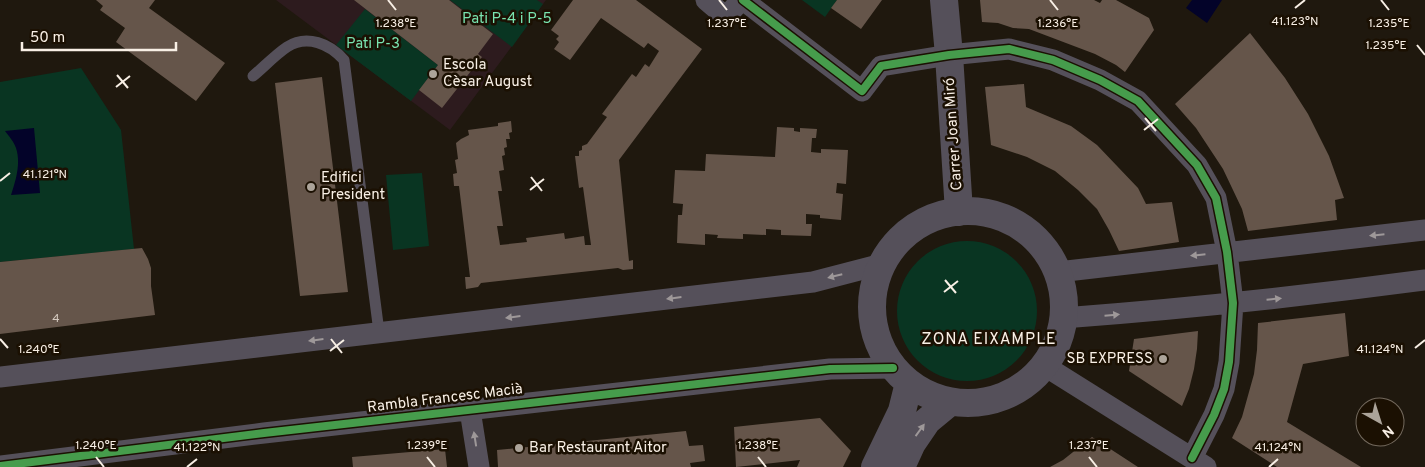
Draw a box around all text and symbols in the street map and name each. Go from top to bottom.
park label: Pati P-4 i P-5 [462,10,552,29]
text: 41.123°N [1271,14,1319,30]
text: 1.238°E [375,16,417,32]
text: 1.237°E [707,16,747,32]
text: 1.236°E [1038,16,1078,32]
text: 1.235°E [1368,16,1410,32]
scale bar [22,20,176,52]
text: 50 m [30,29,65,48]
park label: Pati P-3 [346,35,400,54]
text: 1.235°E [1365,38,1407,54]
place label: Escola Cèsar August [443,56,532,92]
marker: Escola Cèsar August [427,68,439,80]
street label: Carrer Joan Miró [941,77,967,191]
text: 41.121°N [23,167,67,183]
place label: Edifici President [321,169,385,205]
marker: Edifici President [305,181,317,193]
one-way arrow [1368,231,1384,239]
one-way arrow [1189,251,1205,259]
one-way arrow [827,272,842,280]
one-way arrow [666,294,682,302]
one-way arrow [1266,295,1282,303]
one-way arrow [1104,310,1120,318]
house number: 4 [52,311,60,327]
one-way arrow [504,313,520,321]
district label: ZONA EIXAMPLE [921,330,1057,350]
one-way arrow [308,336,324,344]
text: 1.240°E [18,342,60,358]
text: 41.124°N [1356,342,1404,358]
place label: SB EXPRESS [1067,350,1153,369]
marker: SB EXPRESS [1157,353,1169,365]
street label: Rambla Francesc Macià [366,380,524,418]
north arrow [1355,397,1405,447]
text: N [1378,421,1396,441]
one-way arrow [915,424,925,437]
one-way arrow [470,430,478,446]
text: 1.240°E [75,438,117,454]
text: 1.239°E [407,438,447,454]
text: 1.238°E [737,438,779,454]
text: 1.237°E [1069,438,1109,454]
place label: Bar Restaurant Aitor [529,439,667,458]
text: 41.122°N [173,440,221,456]
text: 41.124°N [1254,440,1302,456]
marker: Bar Restaurant Aitor [513,442,525,454]

